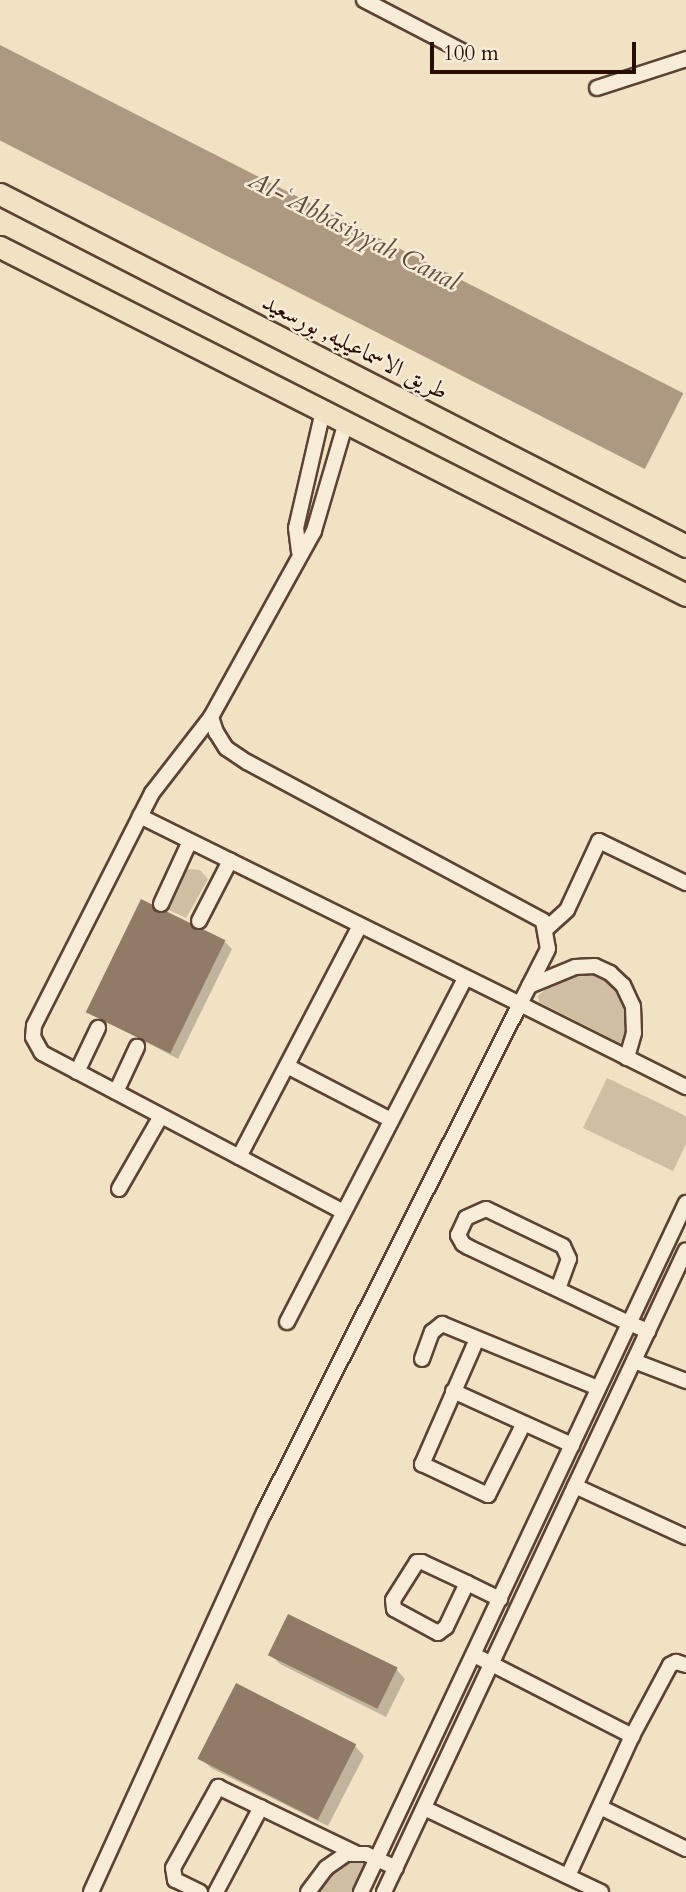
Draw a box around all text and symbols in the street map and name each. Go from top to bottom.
scale bar [434,28,640,72]
text: 100 m [443,39,499,68]
water label: Al-ʿAbbāsiyyah Canal [243,164,465,298]
street label: طريق الاسماعيليه, بورسعيد [257,288,453,406]

